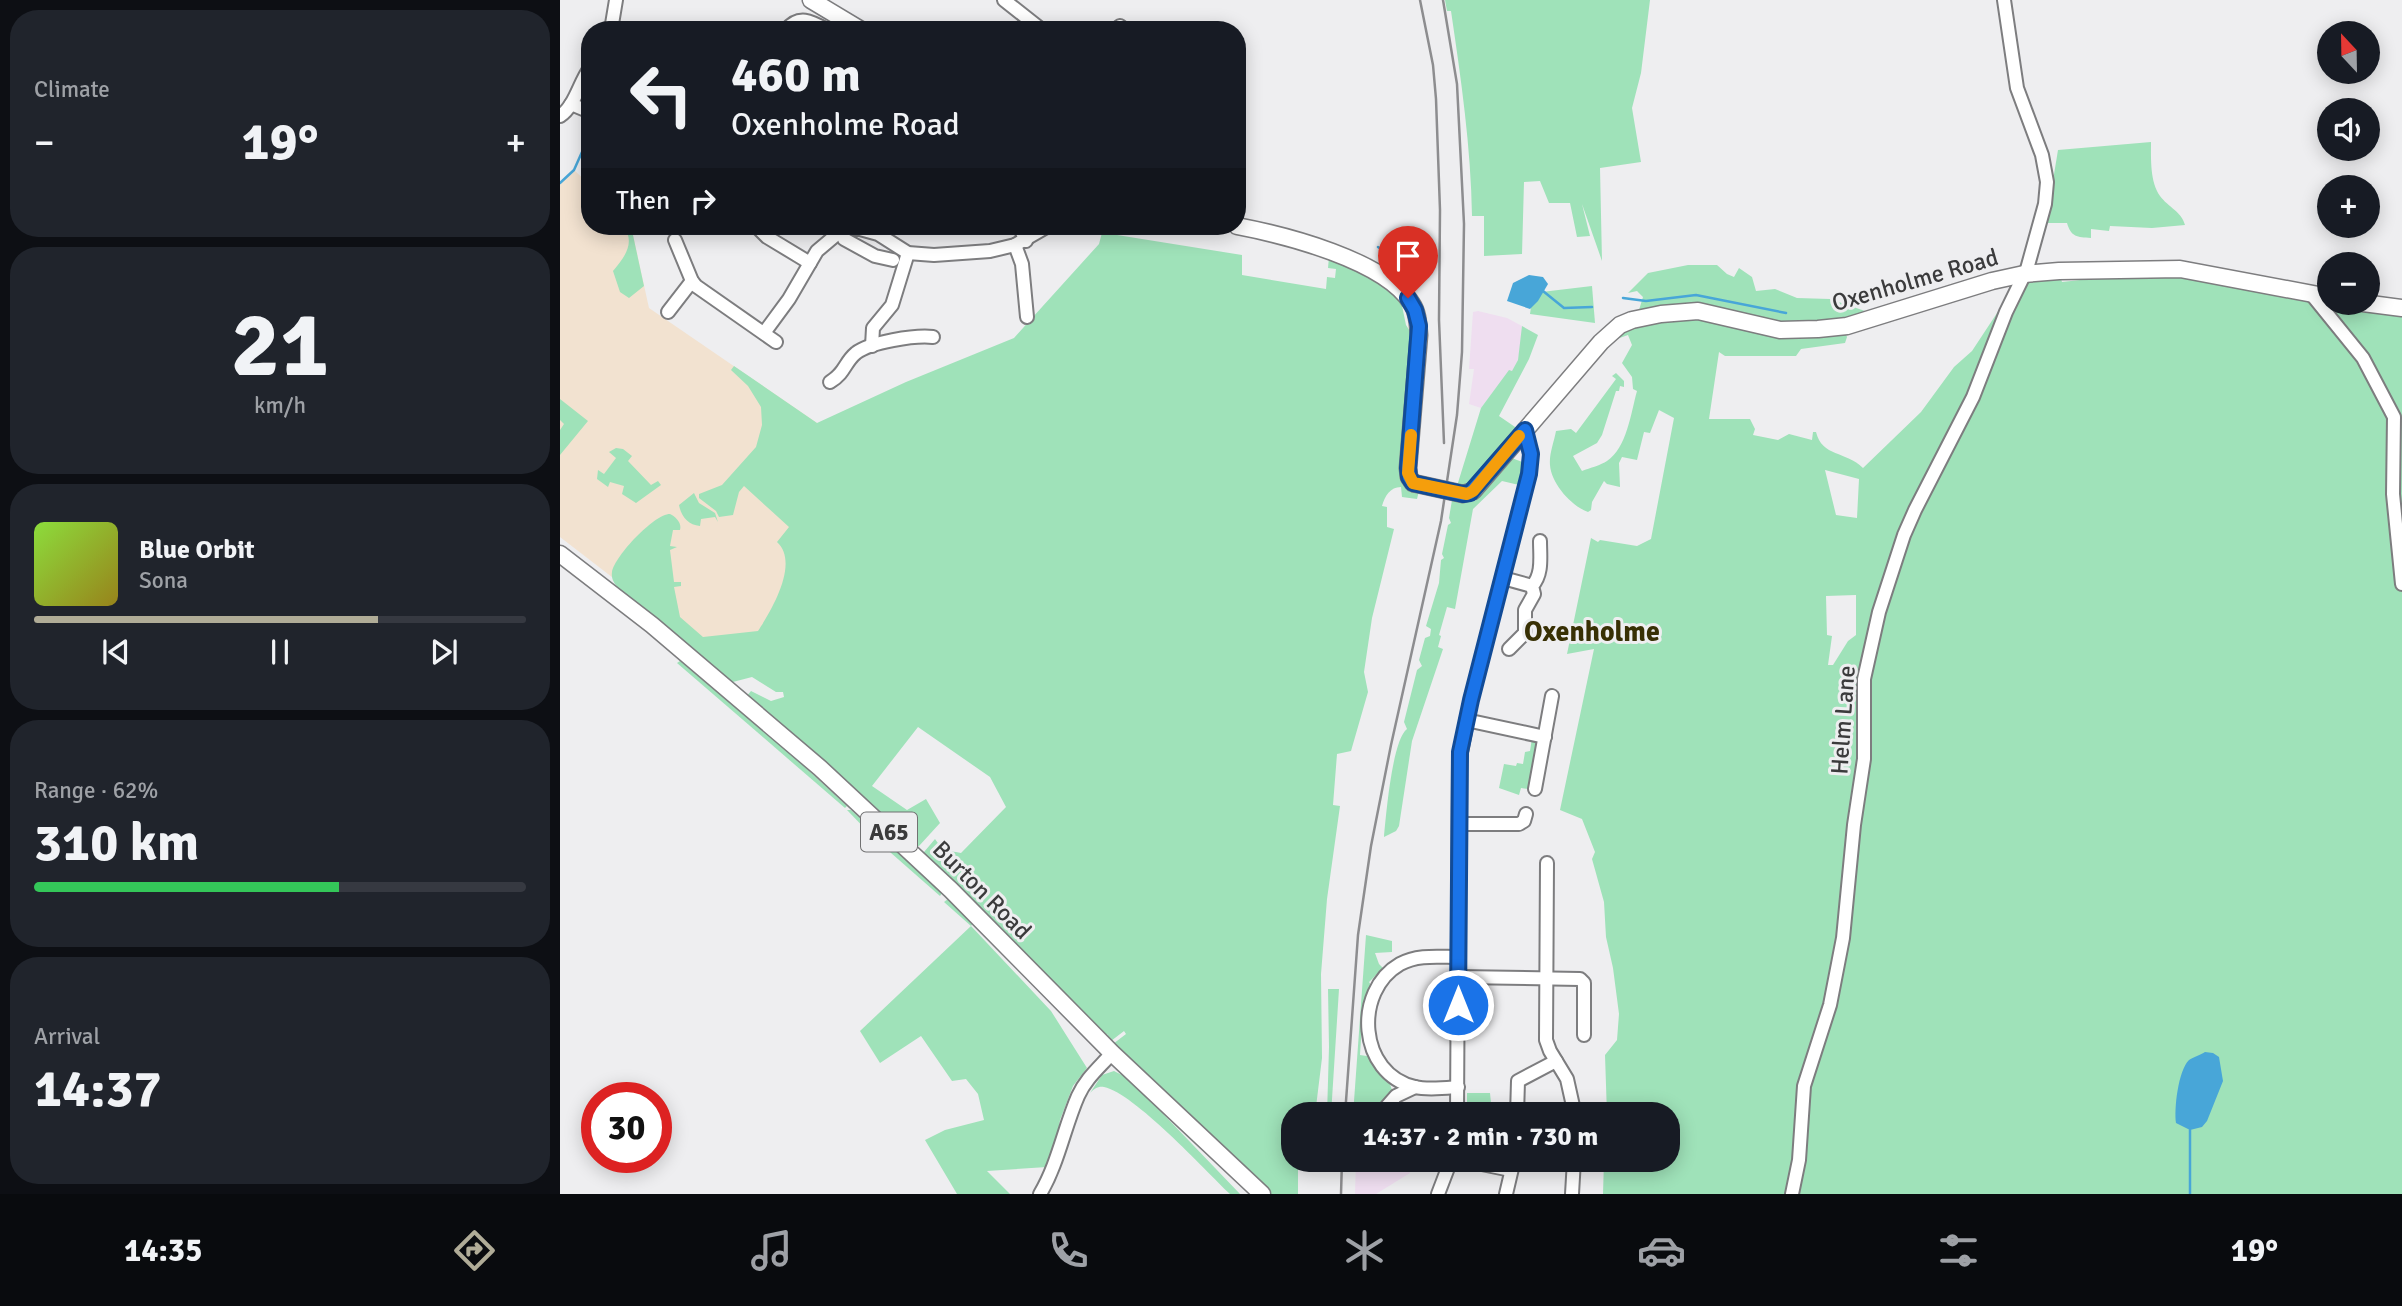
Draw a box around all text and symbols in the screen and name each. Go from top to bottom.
north arrow [2317,21,2380,84]
map controls [2317,21,2380,315]
text: 460 m [731,45,861,105]
icon: left [616,49,707,140]
text: Climate [34,75,110,104]
button: sound [2317,98,2380,161]
text: Oxenholme Road [731,105,960,144]
text: 19° [242,110,318,174]
text: − [34,119,55,166]
text: + [505,119,526,166]
button: + [2317,175,2380,238]
icon: right [684,182,722,220]
text: Then [616,185,670,217]
pin [1378,226,1438,298]
icon: arrive [1389,237,1427,275]
street label: Oxenholme Road [1828,242,2002,318]
button: − [2317,252,2380,315]
text: 21 [231,289,329,402]
text: km/h [254,391,306,420]
text: Blue Orbit [139,534,255,566]
text: Sona [139,566,188,595]
district label: Oxenholme [1524,615,1660,649]
icon: previous [97,633,135,671]
icon: pause [261,633,299,671]
icon: next [425,633,463,671]
street label: Helm Lane [1824,664,1862,776]
text: Range · 62% [34,776,158,805]
text: 310 km [34,811,199,875]
road number: A65 [861,812,917,852]
street label: Burton Road [926,834,1038,946]
position arrow [1421,968,1495,1042]
text: Arrival [34,1022,100,1051]
text: 14:37 [34,1057,162,1121]
speed limit sign: 30 [581,1082,672,1173]
text: 14:37 · 2 min · 730 m [1363,1121,1598,1153]
icon: directions [450,1226,499,1275]
icon: music [747,1226,796,1275]
icon: phone [1044,1226,1093,1275]
icon: climate [1340,1226,1389,1275]
icon: car [1637,1226,1686,1275]
icon: filters [1934,1226,1983,1275]
text: 14:35 [124,1231,202,1270]
text: 19° [2231,1231,2278,1270]

